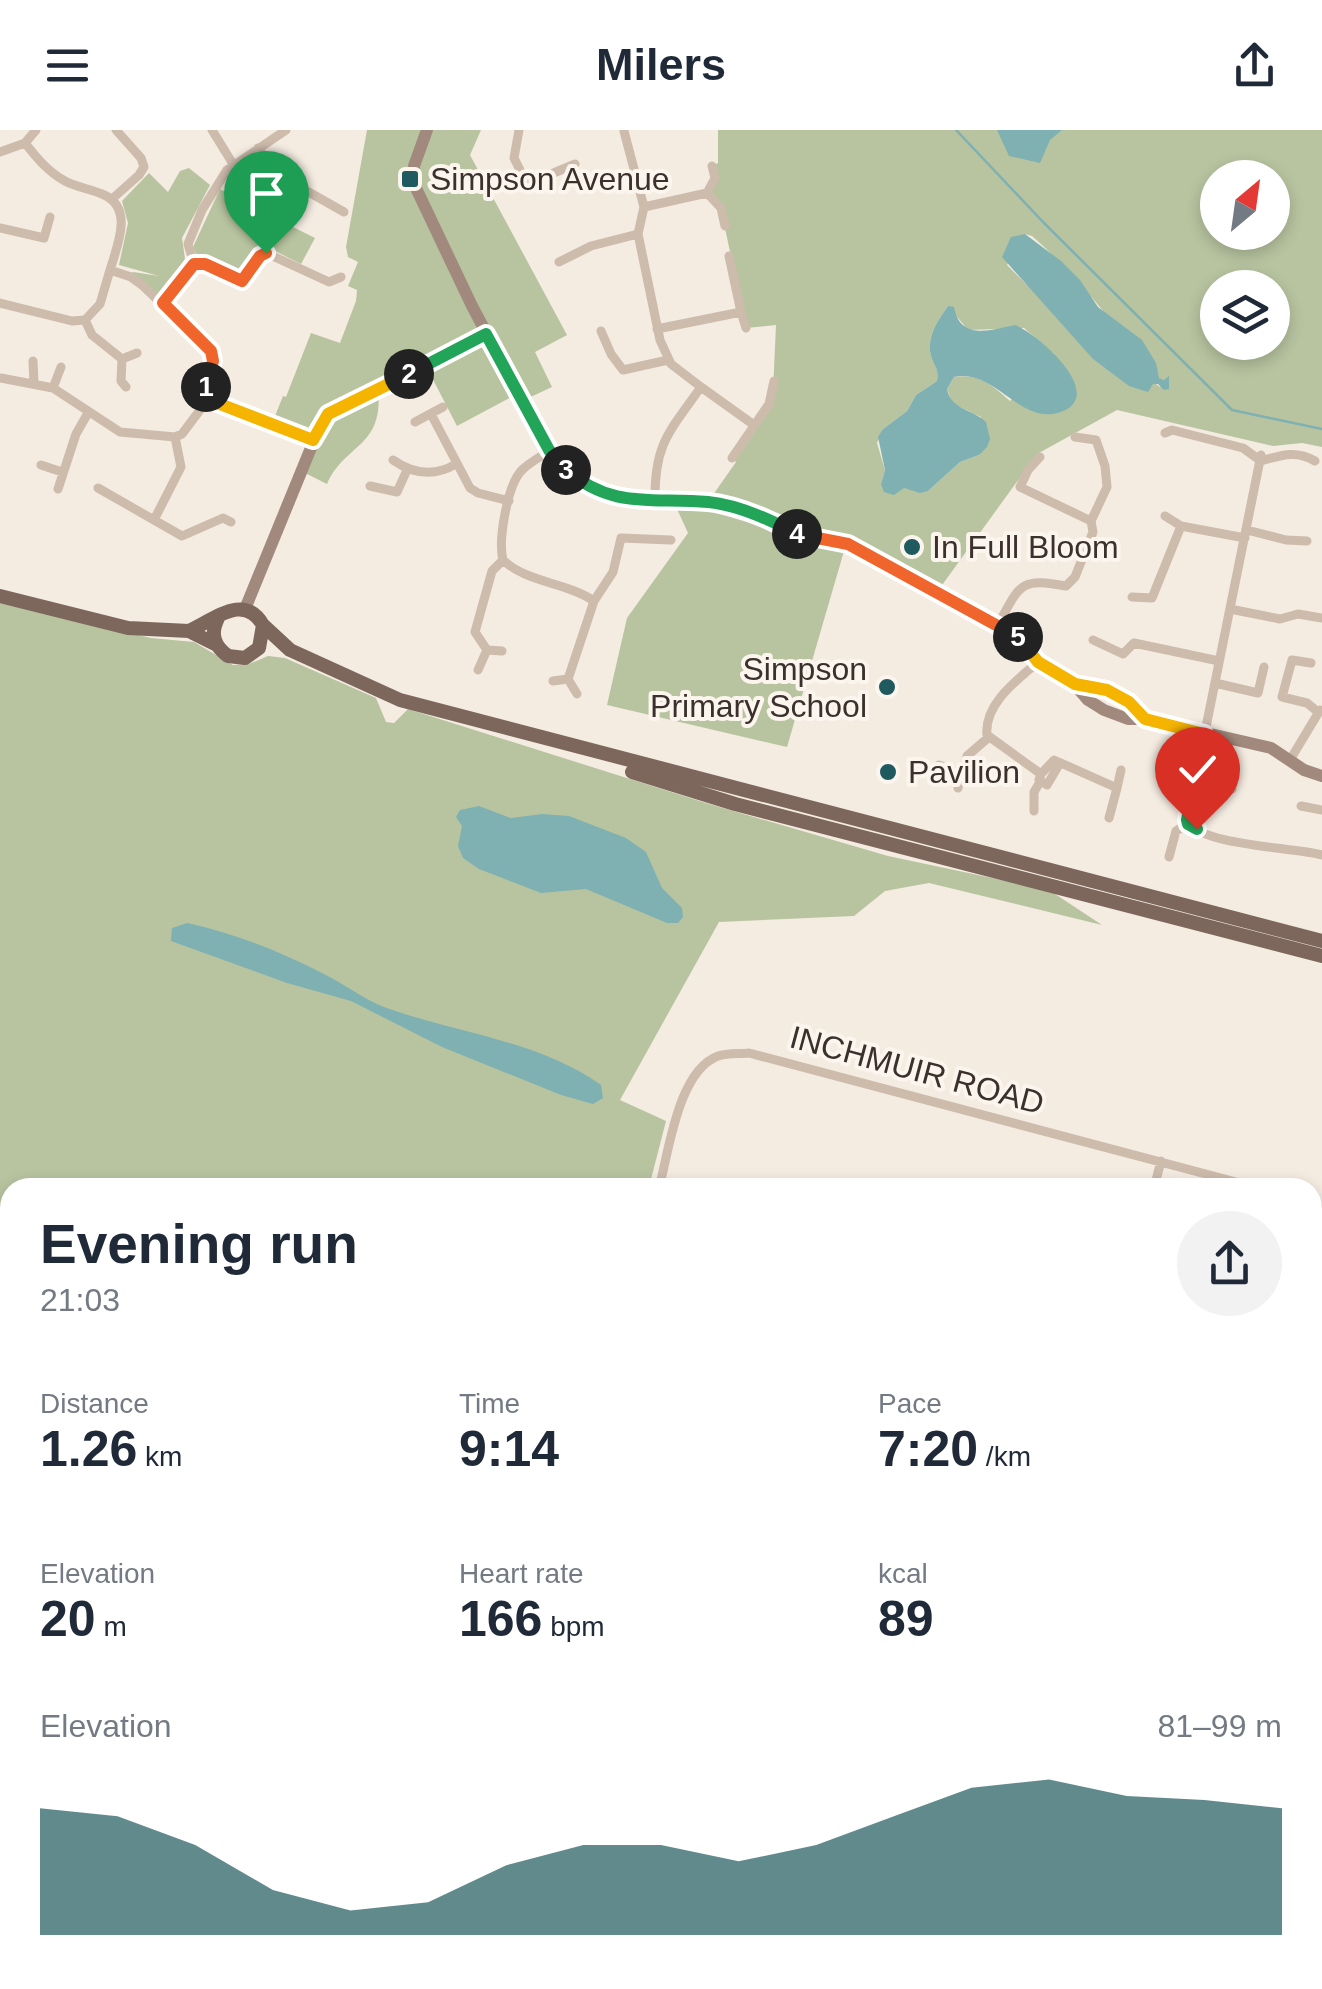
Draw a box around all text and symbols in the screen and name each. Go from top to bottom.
icon: menu [40,38,95,93]
icon: share [1227,38,1282,93]
text: Milers [596,39,726,90]
pin [224,151,309,254]
north arrow [1200,160,1290,250]
map controls [1200,160,1290,360]
place label: Simpson Avenue [430,161,670,197]
icon: arrive [239,166,294,221]
marker: Simpson Avenue [399,168,421,190]
button: layers [1200,270,1290,360]
pin: 2 [384,349,434,399]
text: 2 [401,358,417,389]
pin: 1 [181,362,231,412]
text: 1 [198,371,214,402]
pin: 3 [541,445,591,495]
text: 3 [558,454,574,485]
pin: 4 [772,509,822,559]
text: 4 [789,518,805,549]
place label: In Full Bloom [932,529,1119,565]
marker: In Full Bloom [901,536,923,558]
pin: 5 [993,612,1043,662]
text: 5 [1010,621,1026,652]
place label: Simpson Primary School [650,651,867,724]
marker: Simpson Primary School [876,676,898,698]
pin [1155,727,1240,830]
icon: check [1170,742,1225,797]
place label: Pavilion [908,754,1020,790]
marker: Pavilion [877,761,899,783]
street label: INCHMUIR ROAD [786,1019,1048,1121]
button: share [1177,1211,1282,1316]
text: Evening run [40,1213,358,1275]
text: 21:03 [40,1282,120,1318]
text: Distance [40,1388,149,1419]
text: Time [459,1388,520,1419]
text: Pace [878,1388,942,1419]
text: 1.26 [40,1421,137,1477]
text: 9:14 [459,1421,559,1477]
text: 7:20 [878,1421,978,1477]
text: km [137,1441,182,1472]
text: /km [978,1441,1031,1472]
text: Elevation [40,1558,155,1589]
text: Heart rate [459,1558,584,1589]
text: kcal [878,1558,928,1589]
text: 20 [40,1591,96,1647]
text: 166 [459,1591,542,1647]
text: 89 [878,1591,934,1647]
text: m [96,1611,127,1642]
text: bpm [542,1611,605,1642]
text: Elevation [40,1708,172,1744]
text: 81–99 m [1157,1708,1282,1744]

